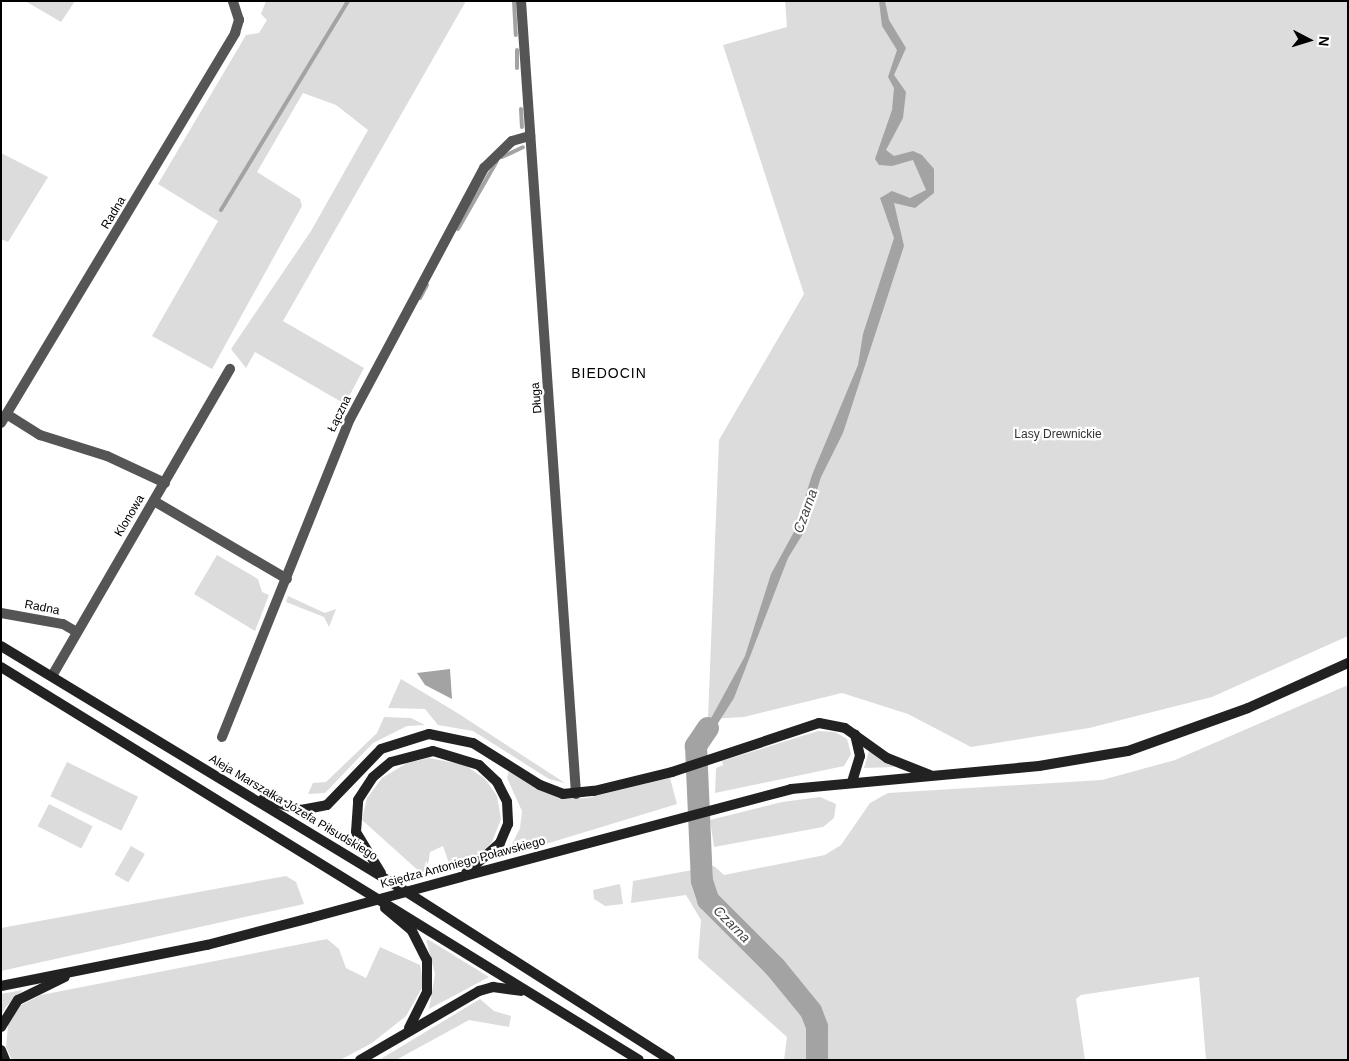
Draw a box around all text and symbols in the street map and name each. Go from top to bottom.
north arrow [1284,15,1334,65]
text: N [1316,36,1332,47]
street label: Radna [99,194,129,232]
district label: BIEDOCIN [570,365,648,381]
street label: Długa [528,382,546,414]
street label: Łączna [325,393,355,435]
park label: Lasy Drewnickie [1014,428,1102,442]
water label: Czarna [789,487,821,535]
street label: Klonowa [112,493,148,539]
street label: Radna [23,598,61,618]
street label: Aleja Marszałka Józefa Piłsudskiego [206,752,380,864]
street label: Księdza Antoniego Poławskiego [379,834,547,892]
water label: Czarna [710,902,754,946]

